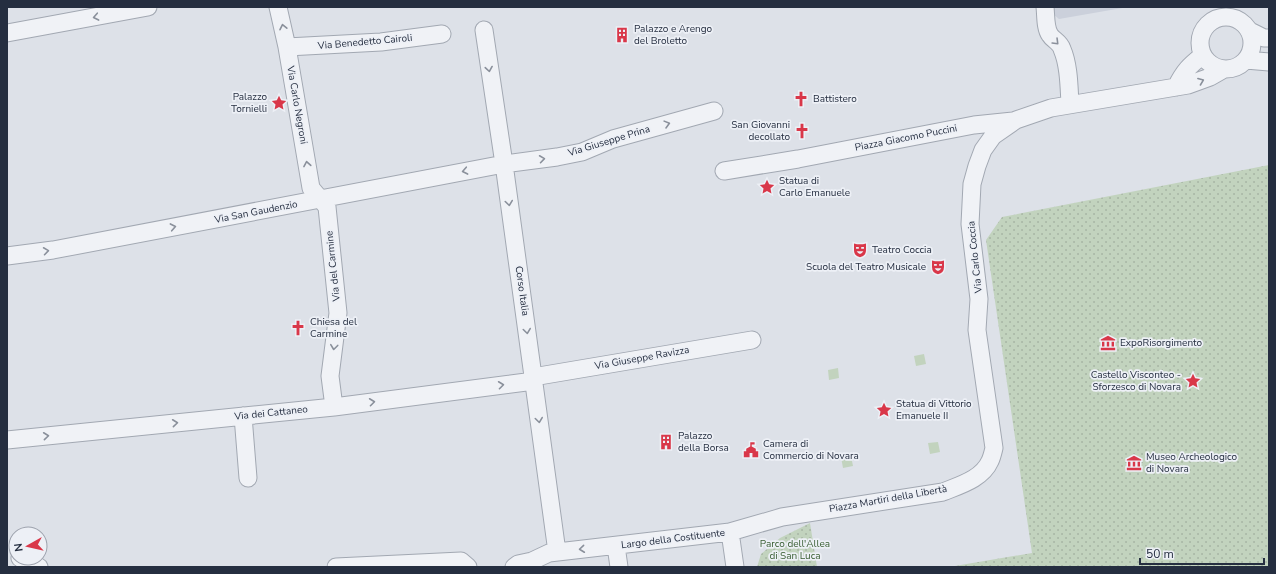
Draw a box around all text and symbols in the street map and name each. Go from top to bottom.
one-way arrow [93,12,99,20]
place label: Palazzo e Arengo del Broletto [634,22,712,48]
one-way arrow [279,24,287,30]
building icon: Palazzo e Arengo del Broletto [613,26,631,44]
street label: Via Benedetto Cairoli [316,31,413,53]
one-way arrow [1051,37,1059,45]
street label: Via Carlo Negroni [283,64,311,145]
one-way arrow [484,66,493,72]
one-way arrow [1197,77,1204,85]
place label: Palazzo Tornielli [231,90,267,116]
church icon: Battistero [792,90,810,108]
place label: Battistero [813,92,857,106]
place icon: Palazzo Tornielli [270,94,288,112]
place label: San Giovanni decollato [731,118,790,144]
one-way arrow [663,120,670,129]
street label: Piazza Giacomo Puccini [854,121,958,155]
street label: Via Giuseppe Prina [565,122,652,160]
church icon: San Giovanni decollato [793,122,811,140]
one-way arrow [539,155,546,164]
one-way arrow [303,161,312,167]
one-way arrow [462,167,469,175]
place label: Statua di Carlo Emanuele [779,174,850,200]
place icon: Statua di Carlo Emanuele [758,178,776,196]
street label: Via San Gaudenzio [212,197,299,227]
one-way arrow [504,200,513,206]
street label: Via Carlo Coccia [964,220,986,295]
one-way arrow [170,224,177,232]
street label: Via del Carmine [322,230,344,303]
theatre icon: Teatro Coccia [851,241,869,259]
place label: Teatro Coccia [872,243,932,257]
one-way arrow [43,247,49,256]
theatre icon: Scuola del Teatro Musicale [929,258,947,276]
place label: Scuola del Teatro Musicale [806,260,926,274]
street label: Corso Italia [512,265,532,317]
place label: Chiesa del Carmine [310,315,357,341]
church icon: Chiesa del Carmine [289,319,307,337]
one-way arrow [522,328,531,334]
museum icon: ExpoRisorgimento [1099,334,1117,352]
place label: ExpoRisorgimento [1120,336,1203,350]
street label: Via Giuseppe Ravizza [593,343,690,373]
one-way arrow [329,344,338,351]
place label: Castello Visconteo - Sforzesco di Novara [1091,368,1181,394]
place icon: Castello Visconteo - Sforzesco di Novara [1184,372,1202,390]
one-way arrow [498,381,504,390]
place label: Statua di Vittorio Emanuele II [896,397,972,423]
one-way arrow [369,398,375,407]
place icon: Statua di Vittorio Emanuele II [875,401,893,419]
street label: Via dei Cattaneo [233,402,309,424]
one-way arrow [534,417,543,423]
one-way arrow [172,418,178,427]
place label: Palazzo della Borsa [678,429,729,455]
one-way arrow [43,431,49,440]
building icon: Palazzo della Borsa [657,433,675,451]
place label: Camera di Commercio di Novara [763,437,859,463]
public building icon: Camera di Commercio di Novara [742,441,760,459]
place label: Museo Archeologico di Novara [1146,450,1238,476]
museum icon: Museo Archeologico di Novara [1125,454,1143,472]
street label: Piazza Martiri della Libertà [828,482,948,516]
north arrow [8,526,48,566]
street label: Largo della Costituente [620,526,726,552]
park label: Parco dell'Allea di San Luca [760,537,830,563]
scale bar [1140,540,1264,566]
text: N [11,542,27,552]
one-way arrow [579,545,585,554]
text: 50 m [1146,546,1174,562]

